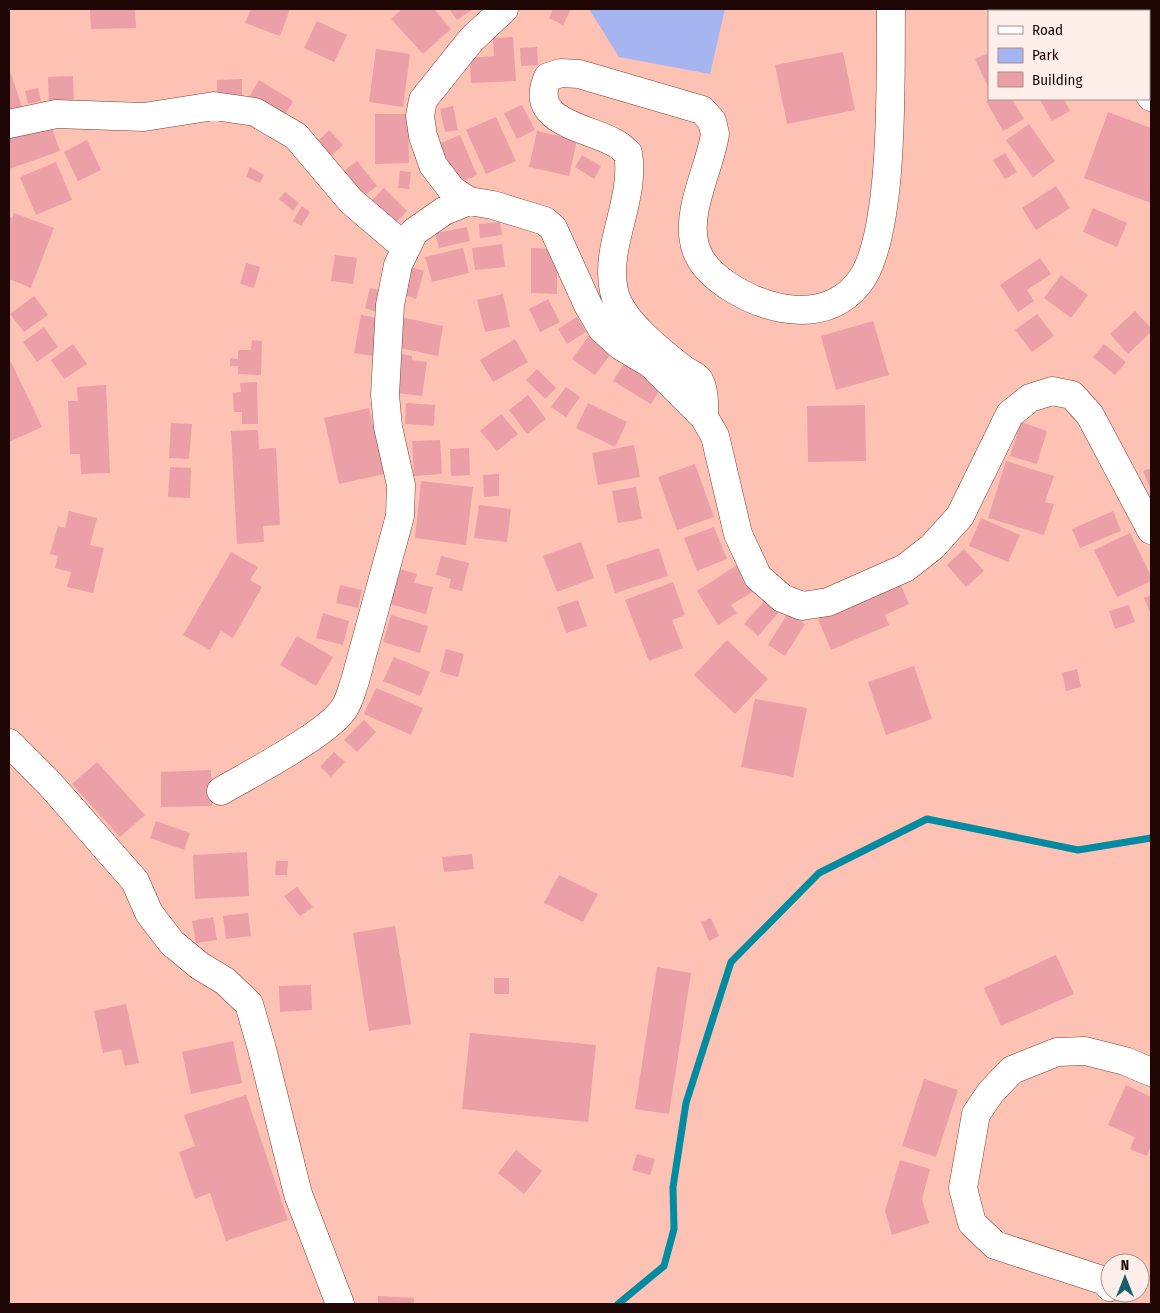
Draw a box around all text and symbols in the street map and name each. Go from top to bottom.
legend [988,10,1150,100]
text: Road [1032,21,1063,39]
text: Park [1032,46,1059,64]
text: Building [1032,71,1083,89]
north arrow [1100,1253,1150,1303]
text: N [1121,1257,1129,1274]

